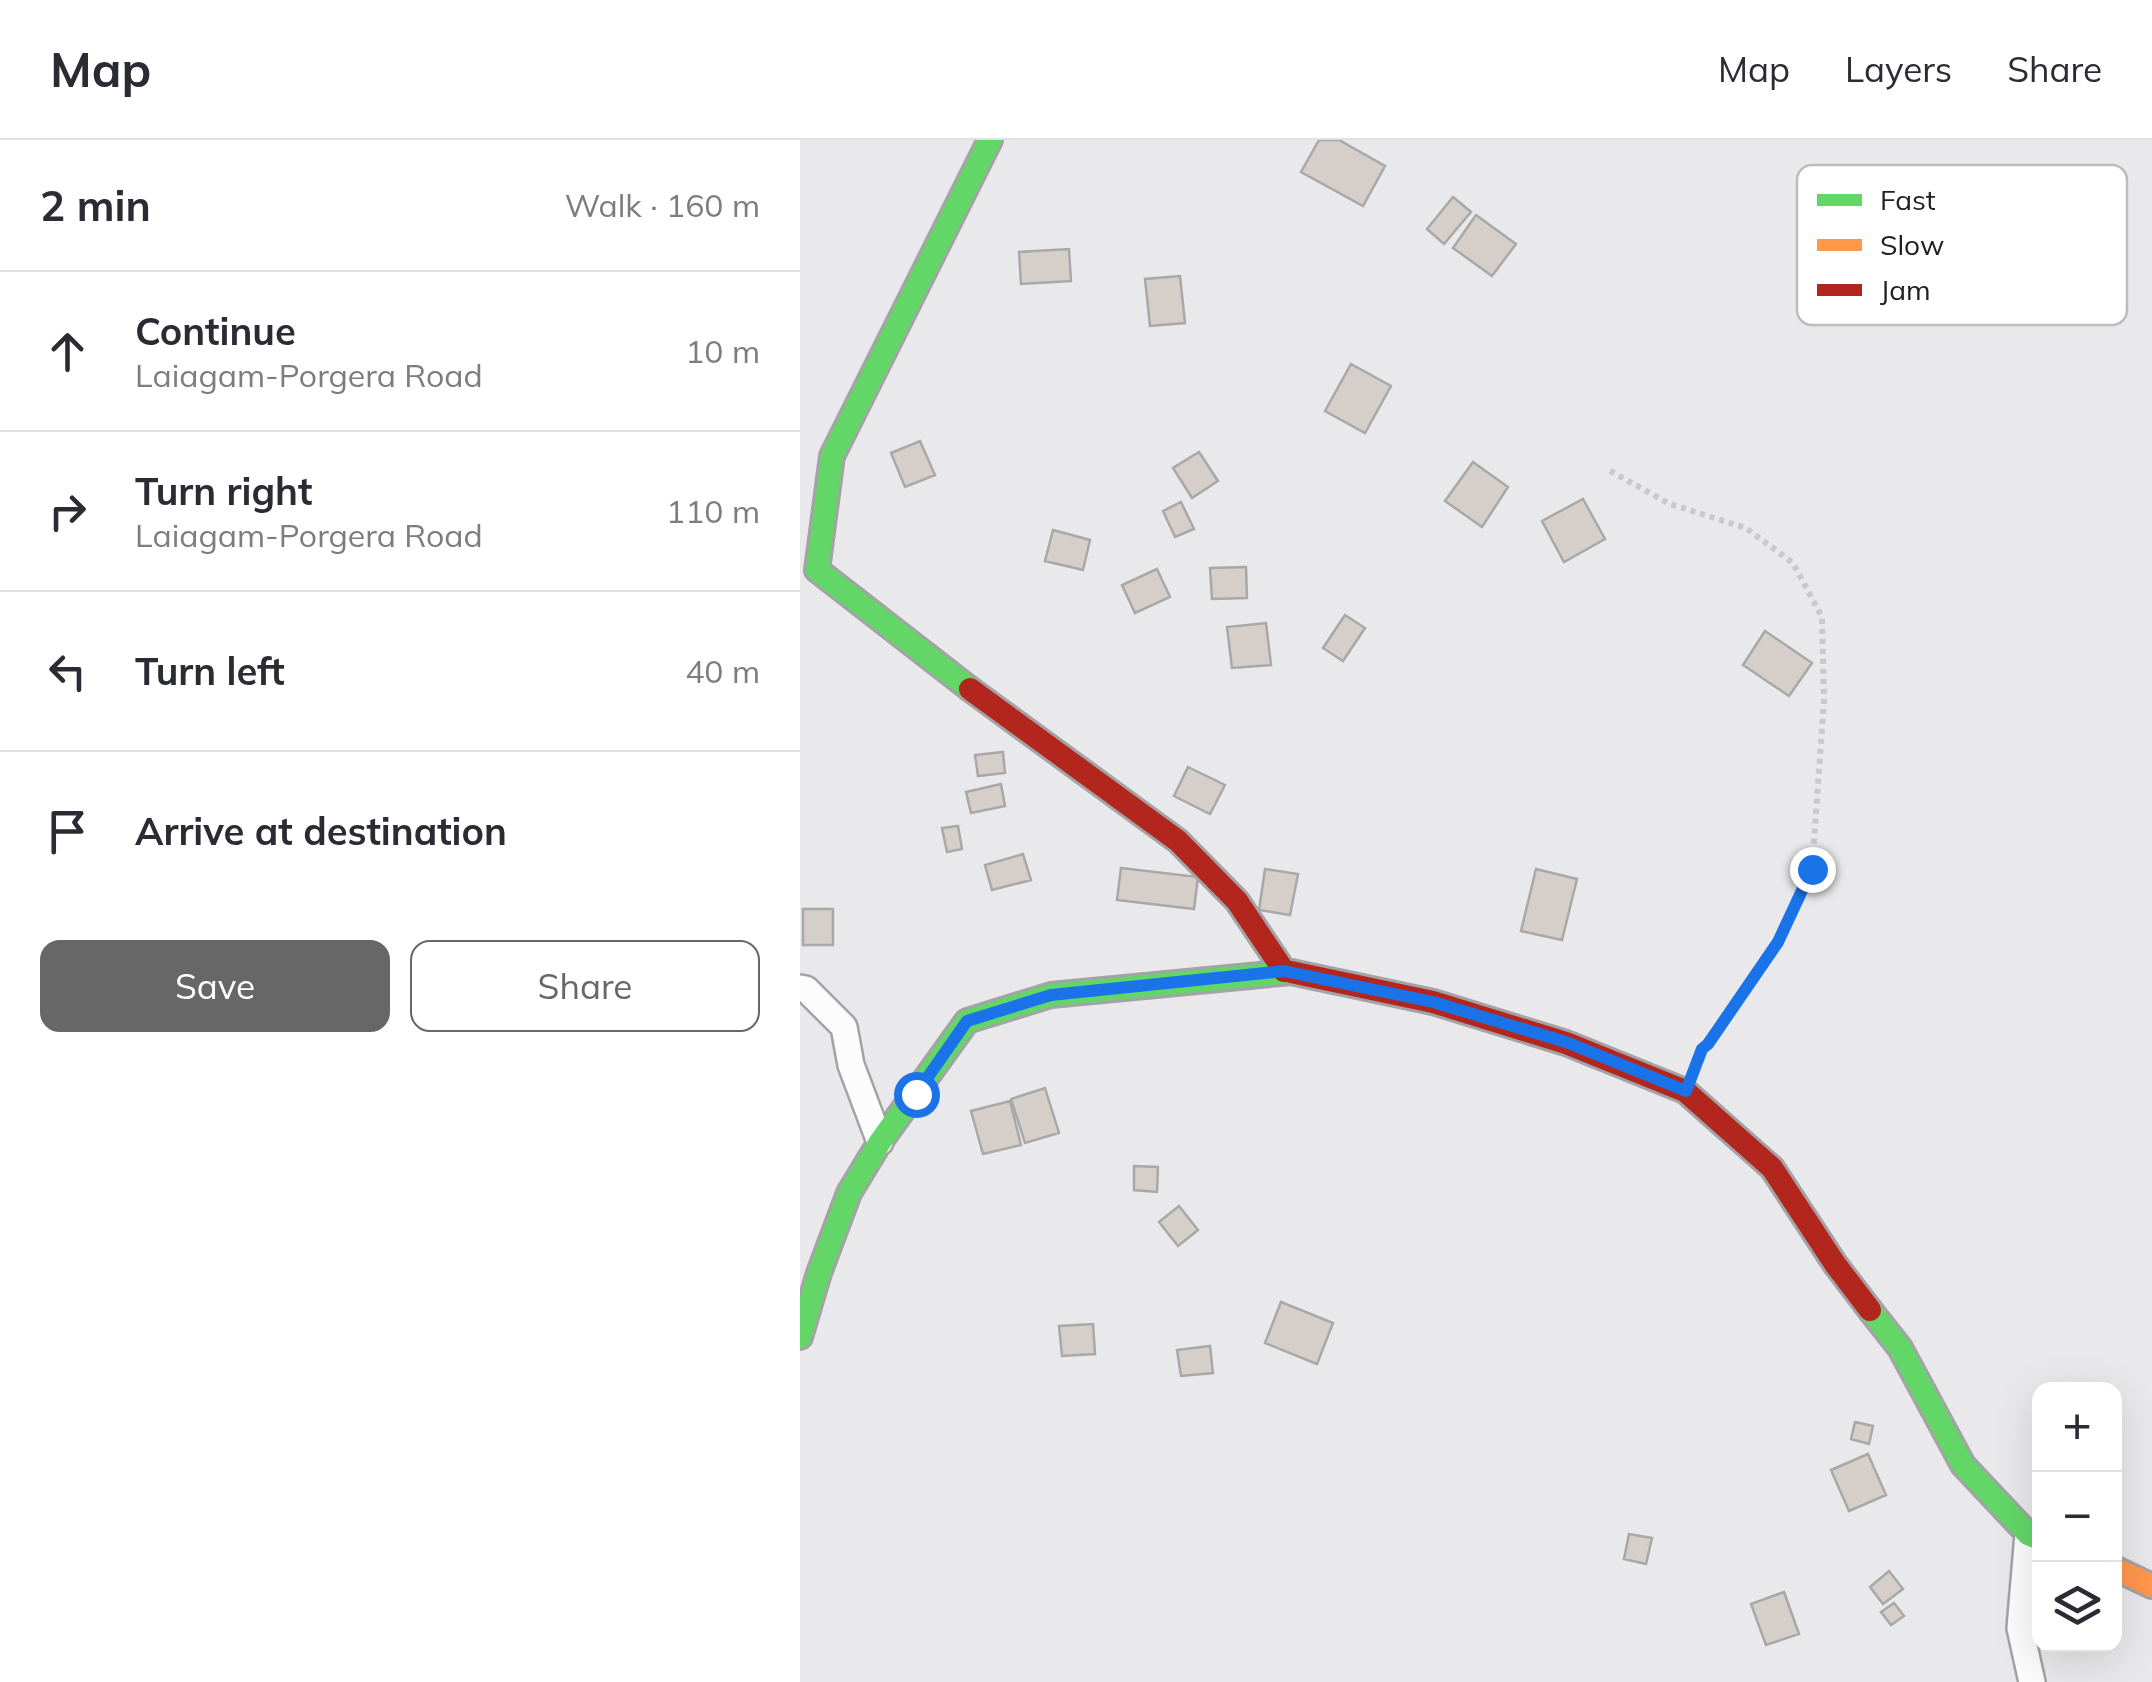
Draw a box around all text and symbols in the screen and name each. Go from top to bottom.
text: Map [50,39,151,99]
text: Map [1718,47,1790,91]
text: Layers [1845,47,1952,91]
text: Share [2007,47,2102,91]
legend [1797,165,2127,325]
text: 2 min [40,179,151,232]
text: Fast [1880,182,1936,217]
text: Walk · 160 m [565,185,760,225]
text: Slow [1880,227,1944,262]
text: Jam [1880,272,1931,307]
text: Continue [135,307,296,355]
icon: ahead [40,324,95,379]
text: 10 m [685,331,760,371]
text: Laiagam-Porgera Road [135,355,483,395]
text: Turn right [135,467,312,515]
icon: right [40,484,95,539]
text: 110 m [666,491,760,531]
text: Laiagam-Porgera Road [135,515,483,555]
icon: left [40,644,95,699]
text: Turn left [135,647,285,695]
text: 40 m [685,651,760,691]
icon: arrive [40,804,95,859]
text: Arrive at destination [135,807,507,855]
route end [1790,847,1836,893]
button: Save [40,940,390,1032]
button: Share [410,940,760,1032]
route start [894,1072,940,1118]
map controls [2032,1382,2122,1652]
button: + [2032,1382,2122,1472]
button: − [2032,1472,2122,1562]
button: layers [2032,1562,2122,1652]

